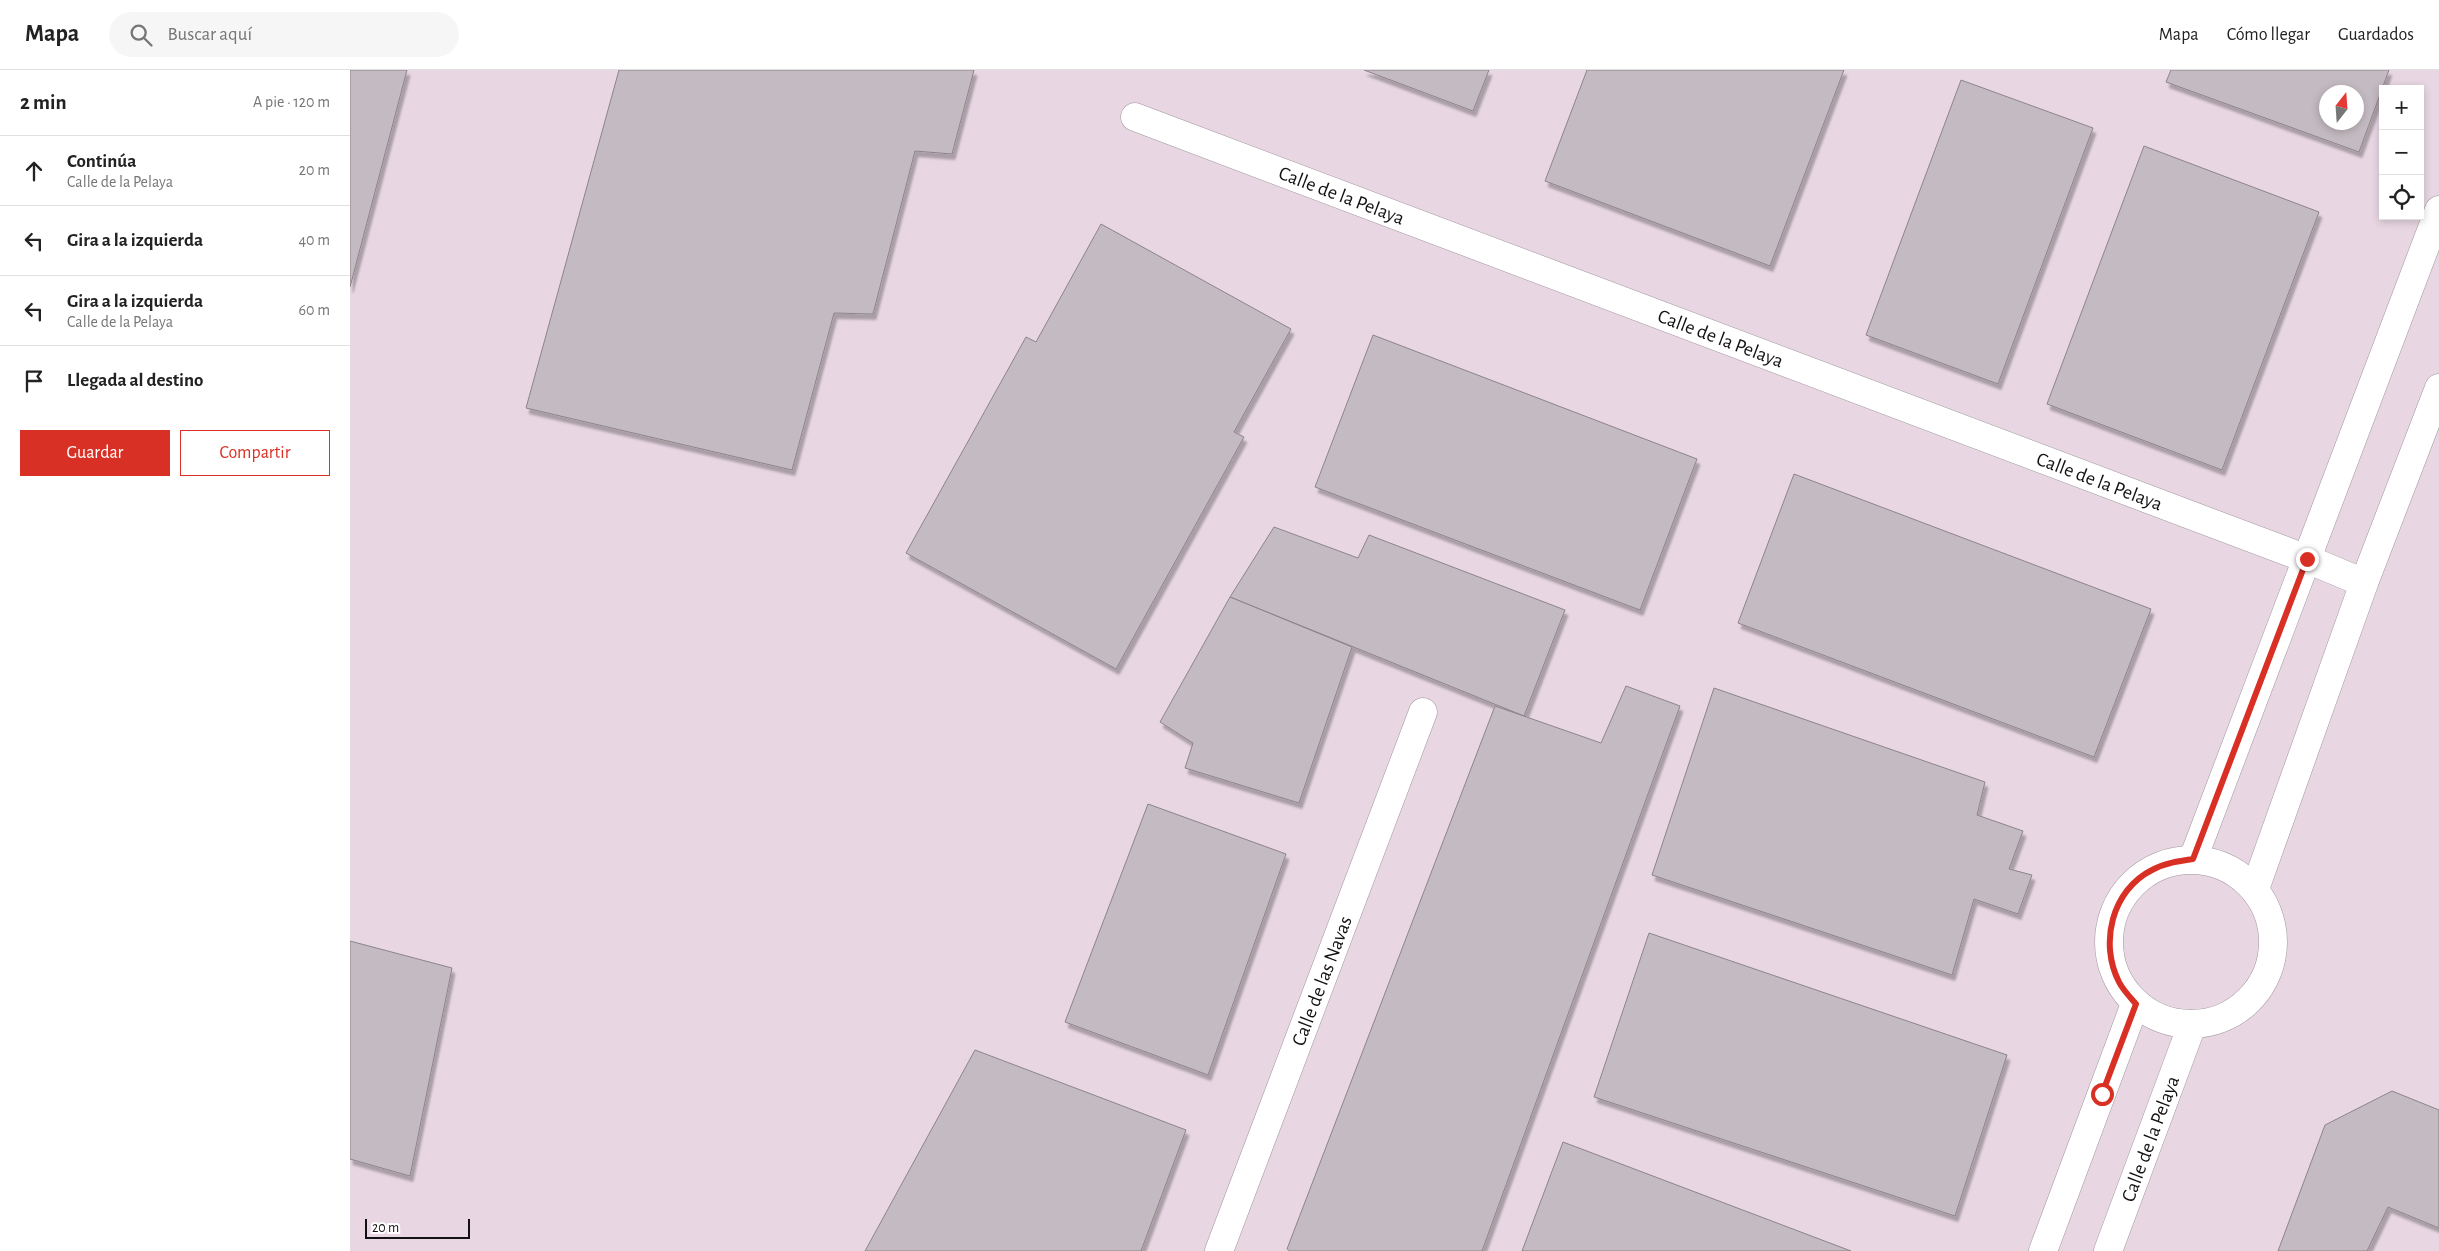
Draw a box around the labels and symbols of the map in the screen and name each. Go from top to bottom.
north arrow [2319,85,2364,130]
street label: Calle de la Pelaya [1276,163,1407,229]
street label: Calle de la Pelaya [1655,306,1786,372]
street label: Calle de la Pelaya [2034,449,2165,515]
route end [2296,548,2319,571]
street label: Calle de las Navas [1289,913,1356,1049]
street label: Calle de la Pelaya [2118,1073,2183,1205]
route start [2091,1083,2114,1106]
scale bar [365,1216,470,1239]

